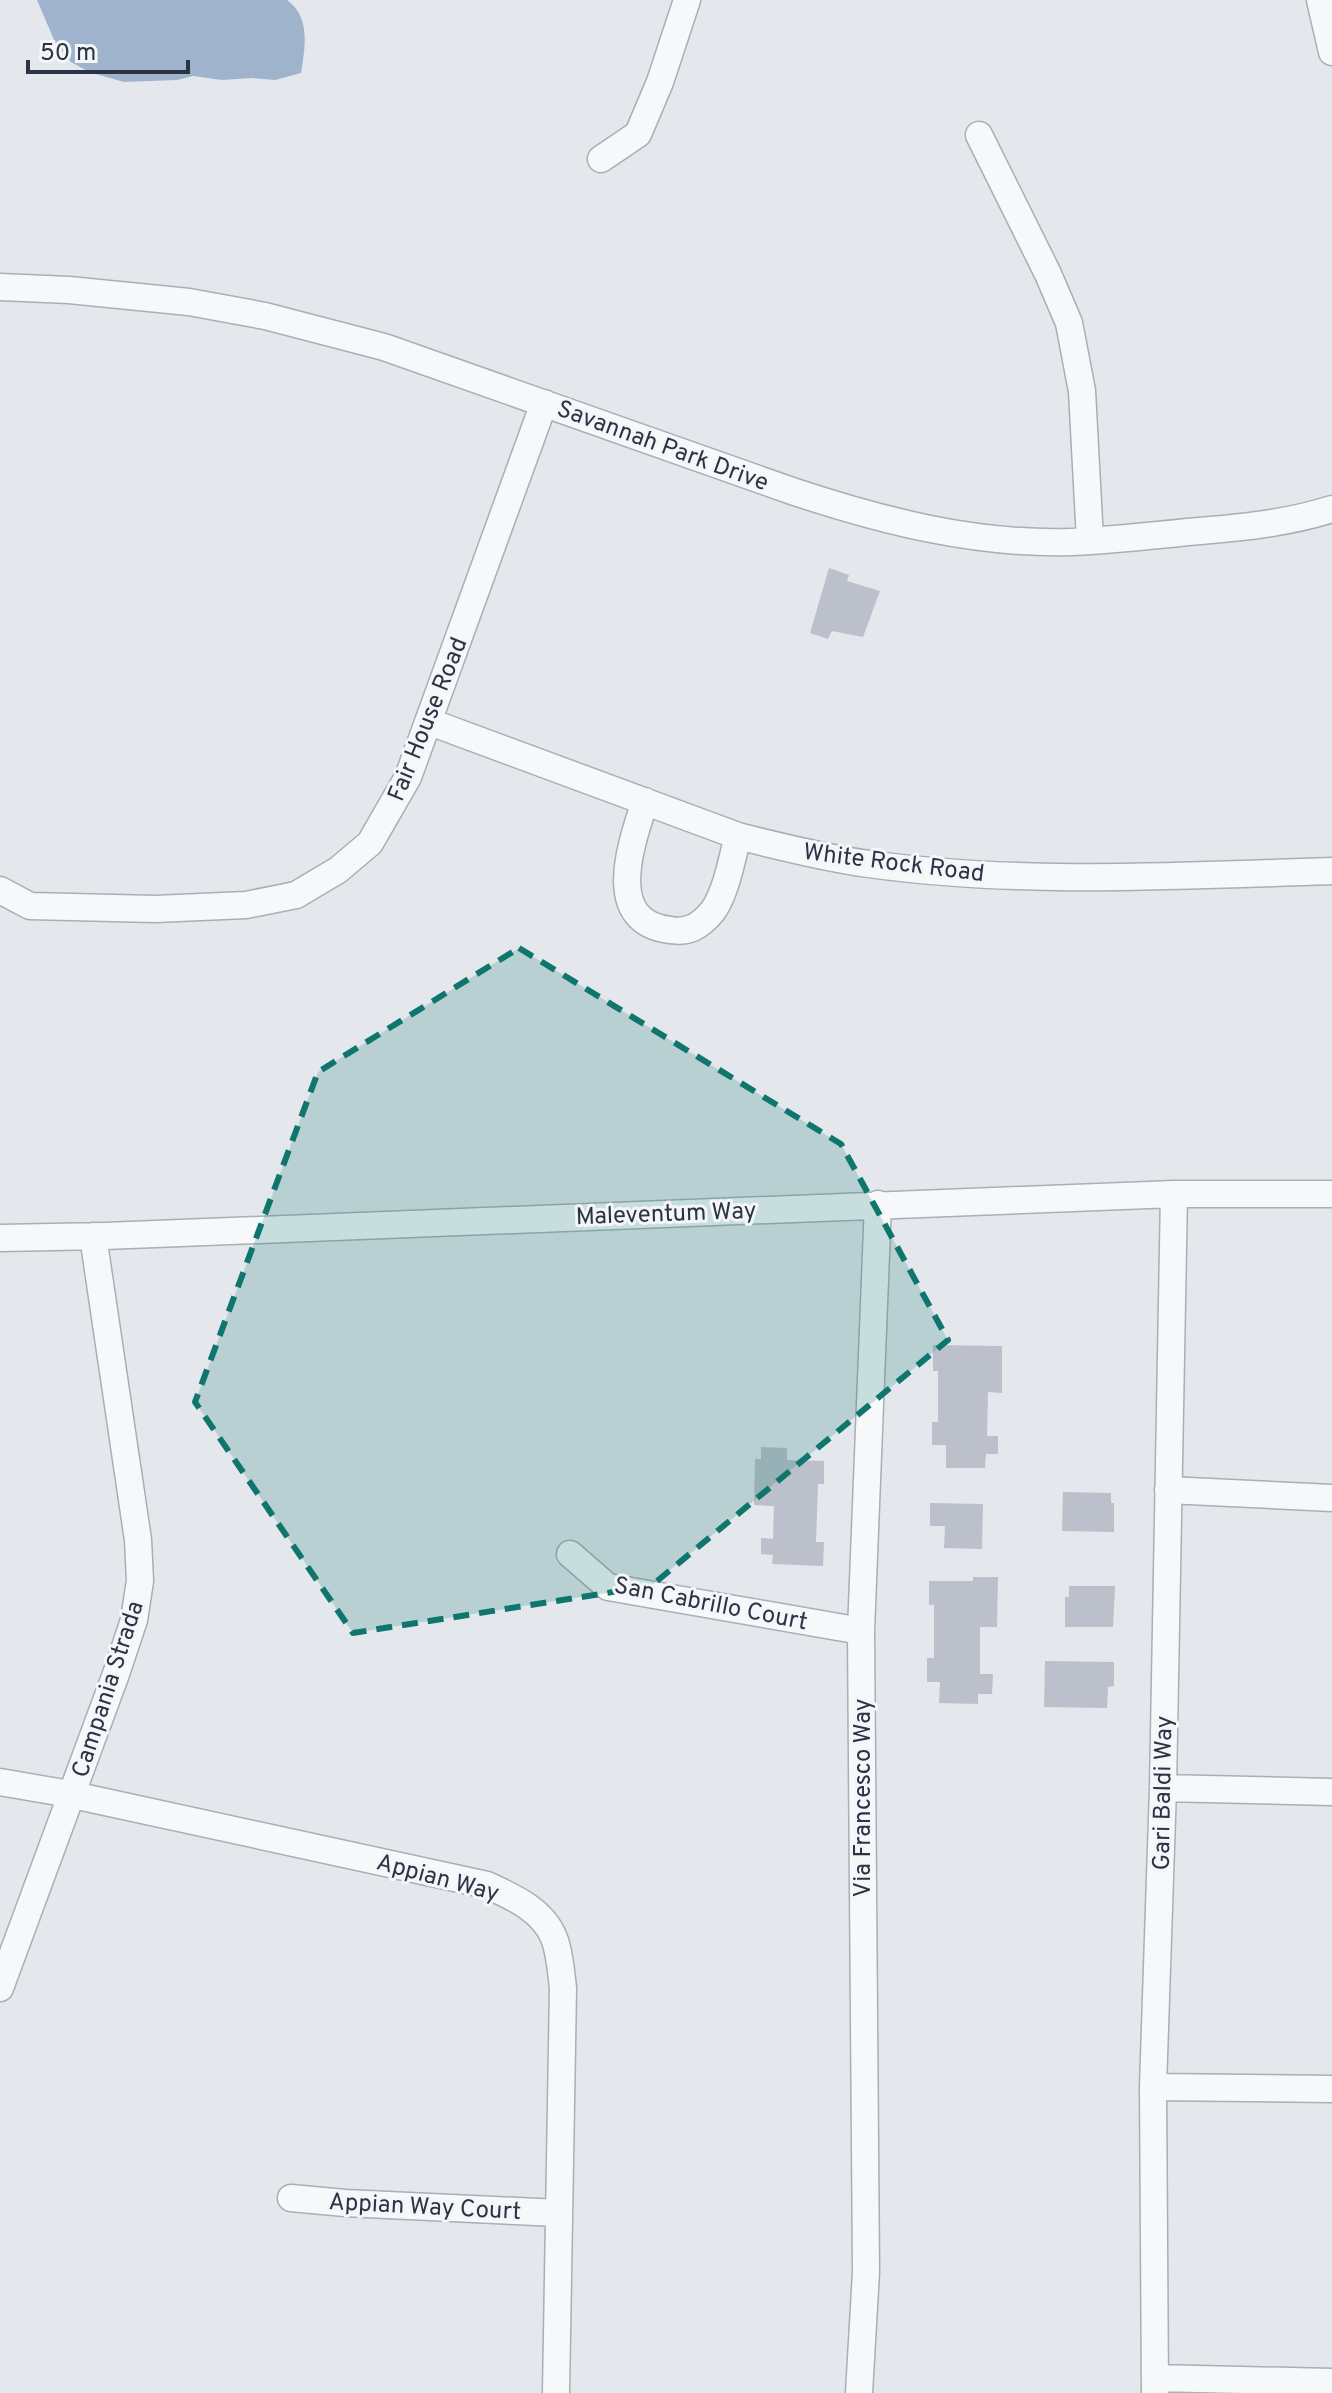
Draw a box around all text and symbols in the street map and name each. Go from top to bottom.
scale bar [28,24,188,74]
text: 50 m [40,39,96,69]
street label: Savannah Park Drive [552,395,772,499]
street label: Fair House Road [382,633,475,806]
street label: White Rock Road [801,838,986,890]
street label: Maleventum Way [575,1197,757,1233]
street label: San Cabrillo Court [611,1572,810,1638]
street label: Campania Strada [66,1597,152,1782]
street label: Via Francesco Way [849,1699,879,1897]
street label: Gari Baldi Way [1148,1715,1180,1871]
street label: Appian Way [373,1848,502,1910]
street label: Appian Way Court [328,2188,522,2228]

